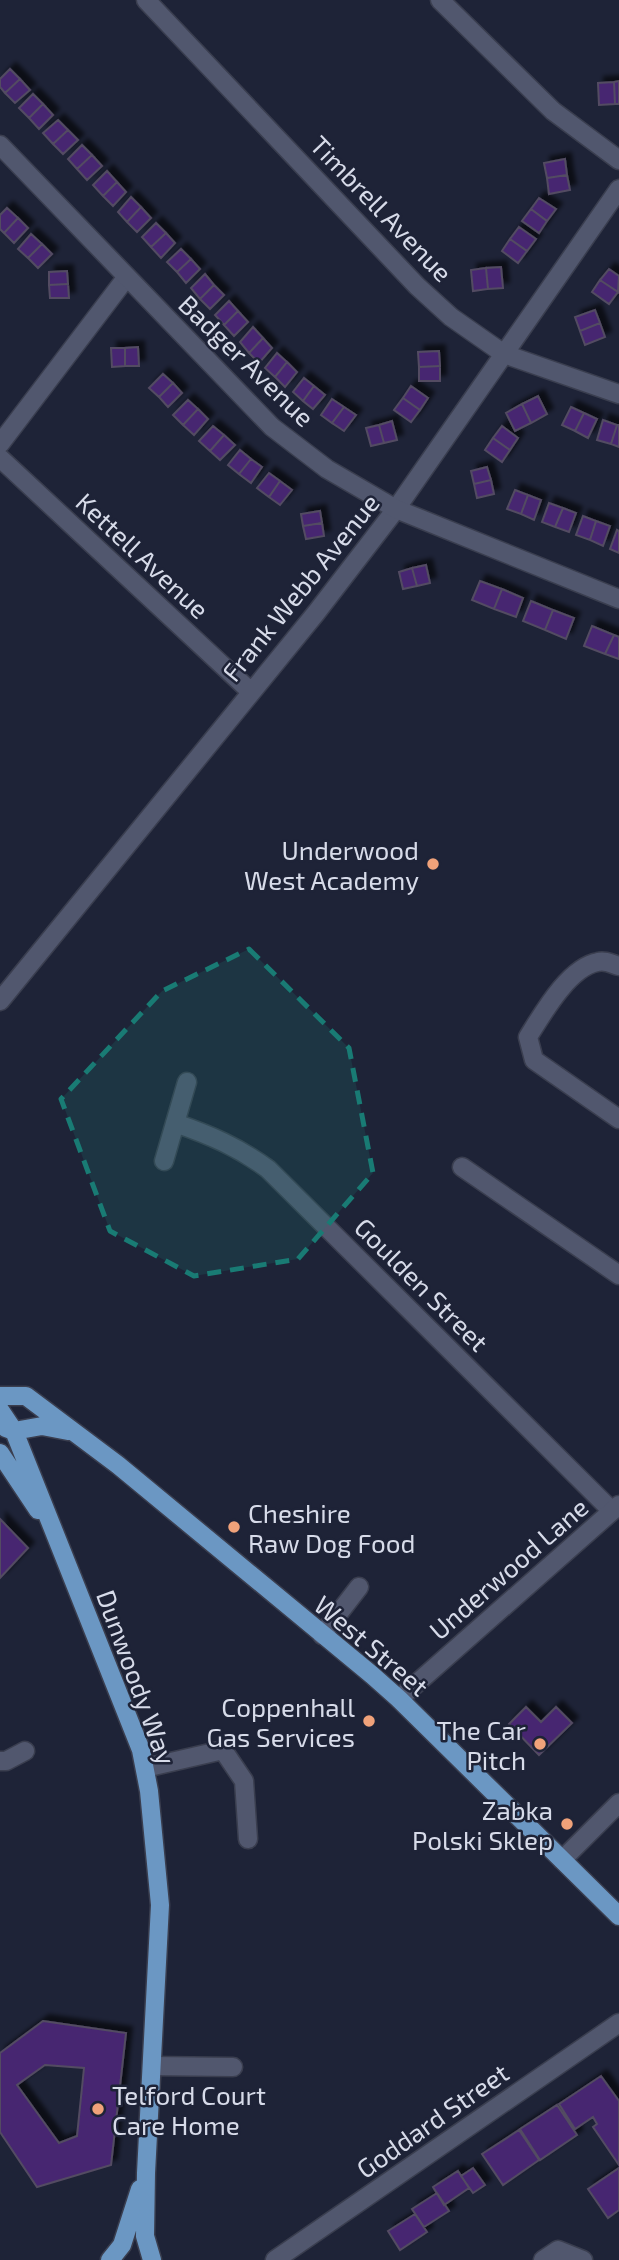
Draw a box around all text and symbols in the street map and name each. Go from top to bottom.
street label: Timbrell Avenue [305,129,459,287]
street label: Badger Avenue [173,288,321,432]
street label: Kettell Avenue [70,486,216,624]
street label: Frank Webb Avenue [215,487,385,687]
place label: Underwood West Academy [244,834,419,895]
marker: Underwood West Academy [425,856,441,872]
street label: Goulden Street [349,1211,495,1357]
street label: Underwood Lane [422,1491,594,1645]
place label: Cheshire Raw Dog Food [248,1497,415,1558]
marker: Cheshire Raw Dog Food [226,1519,242,1535]
street label: Dunwoody Way [91,1585,183,1769]
street label: West Street [309,1588,435,1702]
place label: Coppenhall Gas Services [207,1691,355,1752]
marker: Coppenhall Gas Services [361,1713,377,1729]
place label: The Car Pitch [437,1714,526,1775]
marker: The Car Pitch [532,1736,548,1752]
place label: Zabka Polski Sklep [412,1794,553,1855]
marker: Zabka Polski Sklep [559,1816,575,1832]
street label: Goddard Street [350,2056,514,2184]
place label: Telford Court Care Home [112,2079,266,2140]
marker: Telford Court Care Home [90,2101,106,2117]

